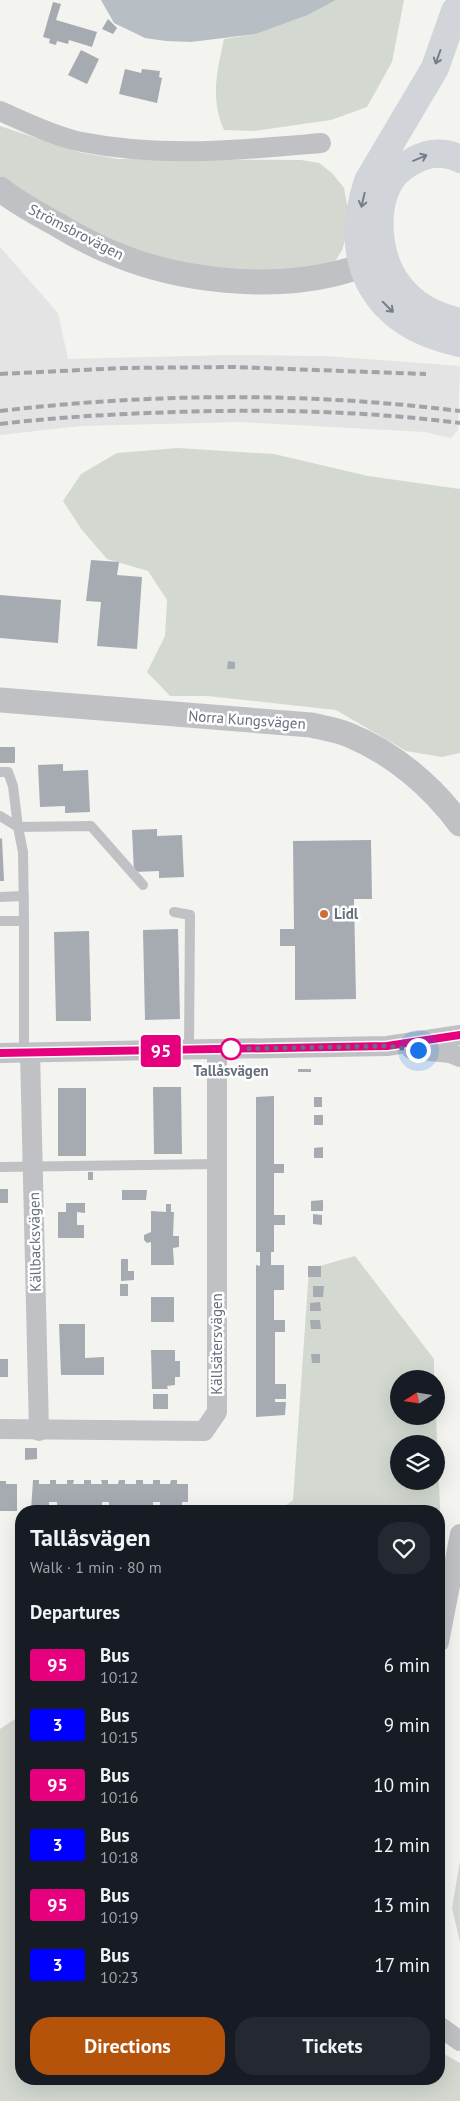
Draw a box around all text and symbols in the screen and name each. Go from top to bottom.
one-way arrow [433,49,442,65]
one-way arrow [412,153,427,162]
one-way arrow [358,192,367,208]
street label: Strömsbrovägen [25,199,127,264]
one-way arrow [382,301,394,313]
street label: Norra Kungsvägen [188,706,306,733]
place label: Lidl [334,904,359,923]
marker: Lidl [318,908,330,920]
line badge: 95 [138,1035,184,1067]
marker: Tallåsvägen [220,1038,242,1060]
your location [406,1038,431,1063]
text: 95 [151,1039,171,1062]
place label: Tallåsvägen [193,1061,269,1080]
street label: Källbacksvägen [24,1192,45,1292]
street label: Källsätersvägen [207,1293,226,1395]
north arrow [390,1370,445,1425]
map controls [390,1370,445,1490]
button: layers [390,1435,445,1490]
text: Tallåsvägen [30,1522,151,1553]
button: heart [378,1522,430,1574]
text: Walk · 1 min · 80 m [30,1557,162,1577]
text: Departures [30,1600,120,1624]
text: Bus [100,1643,129,1667]
text: 95 [47,1653,68,1676]
text: 6 min [384,1653,430,1677]
text: 10:12 [100,1667,138,1687]
text: Bus [100,1703,129,1727]
text: 3 [52,1713,63,1736]
text: 9 min [384,1713,430,1737]
text: 10:15 [100,1727,138,1747]
text: Bus [100,1763,129,1787]
text: 95 [47,1773,68,1796]
text: 10 min [373,1773,430,1797]
text: 10:16 [100,1787,138,1807]
text: Bus [100,1823,129,1847]
text: 3 [52,1833,63,1856]
text: 12 min [373,1833,430,1857]
text: 10:18 [100,1847,138,1867]
text: Bus [100,1883,129,1907]
text: 95 [47,1893,68,1916]
text: 13 min [373,1893,430,1917]
text: 10:19 [100,1907,138,1927]
text: Bus [100,1943,129,1967]
text: 3 [52,1953,63,1976]
text: 17 min [374,1953,430,1977]
text: 10:23 [100,1967,138,1987]
button: Directions [30,2017,225,2075]
button: Tickets [235,2017,430,2075]

